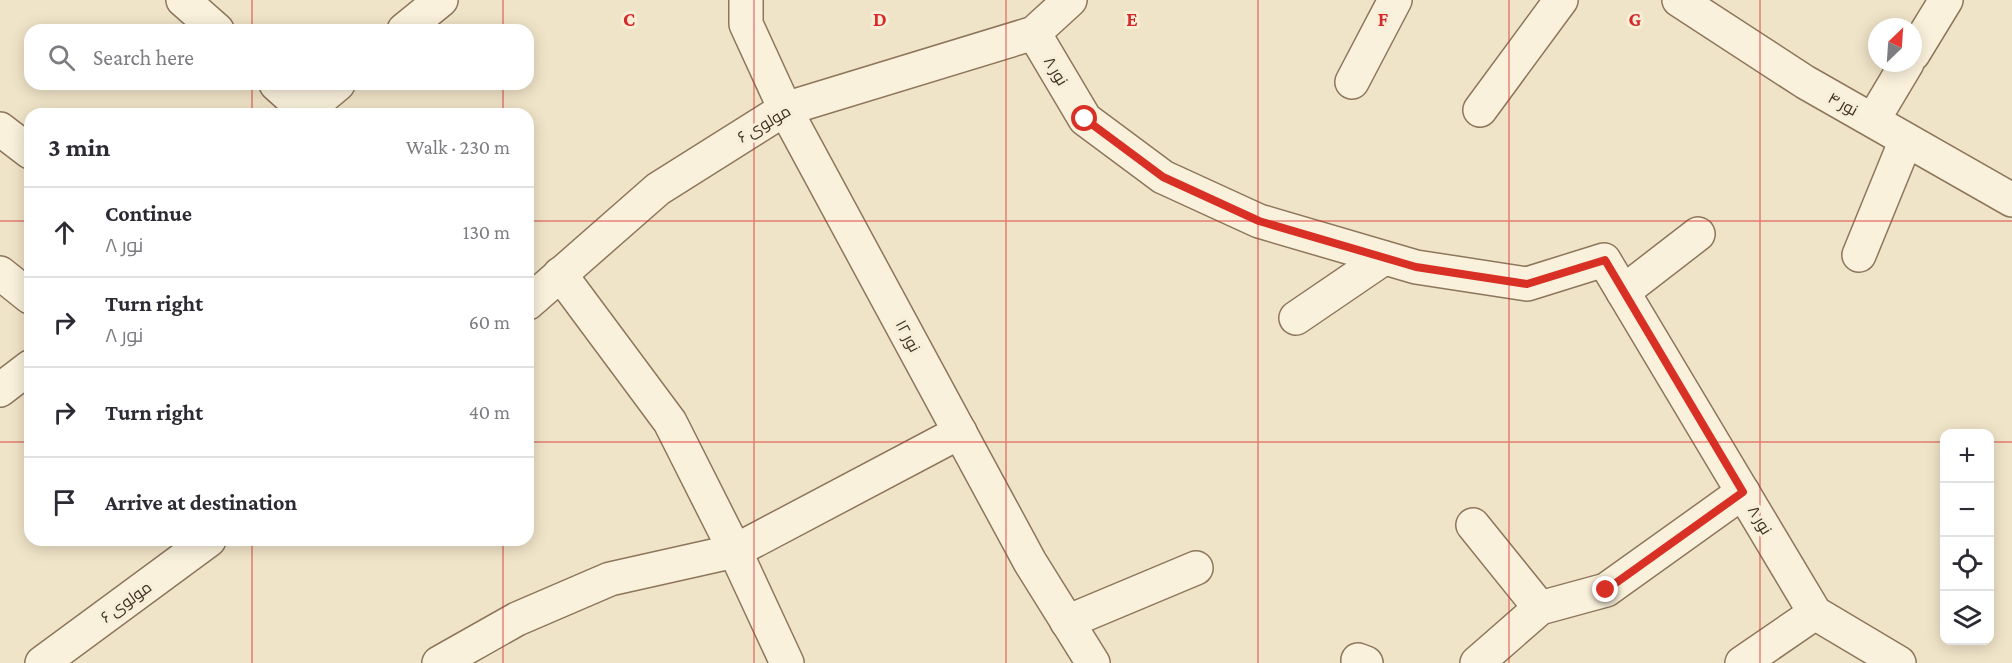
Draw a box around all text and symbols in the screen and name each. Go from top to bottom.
text: C [623,8,635,30]
text: D [873,8,887,30]
text: E [1126,8,1138,30]
text: F [1378,8,1389,30]
text: G [1629,8,1642,30]
north arrow [1868,18,1922,72]
search box [24,24,534,90]
icon: search [45,41,78,74]
text: Search here [93,45,194,70]
street label: نور ۸ [1040,53,1071,89]
street label: نور ۴ [1825,89,1861,120]
street label: مولوی ۶ [735,102,794,148]
route start [1071,105,1097,131]
text: 3 min [48,133,110,162]
text: Walk · 230 m [406,136,510,158]
text: Continue [105,201,192,226]
icon: ahead [48,216,81,249]
text: 130 m [463,221,510,243]
text: نور ۸ [105,234,143,256]
text: Turn right [105,291,203,316]
icon: right [48,306,81,339]
text: 60 m [469,311,510,333]
street label: نور ۱۲ [892,317,924,356]
text: نور ۸ [105,324,143,346]
icon: right [48,396,81,429]
text: Turn right [105,400,203,425]
text: 40 m [469,401,510,423]
map controls [1940,429,1994,645]
button: + [1940,429,1994,483]
button: − [1940,483,1994,537]
icon: arrive [48,486,81,519]
text: Arrive at destination [105,490,297,515]
street label: نور ۸ [1744,502,1775,538]
button: locate [1940,537,1994,591]
route end [1592,576,1618,602]
street label: مولوی ۶ [97,578,156,628]
button: layers [1940,591,1994,645]

